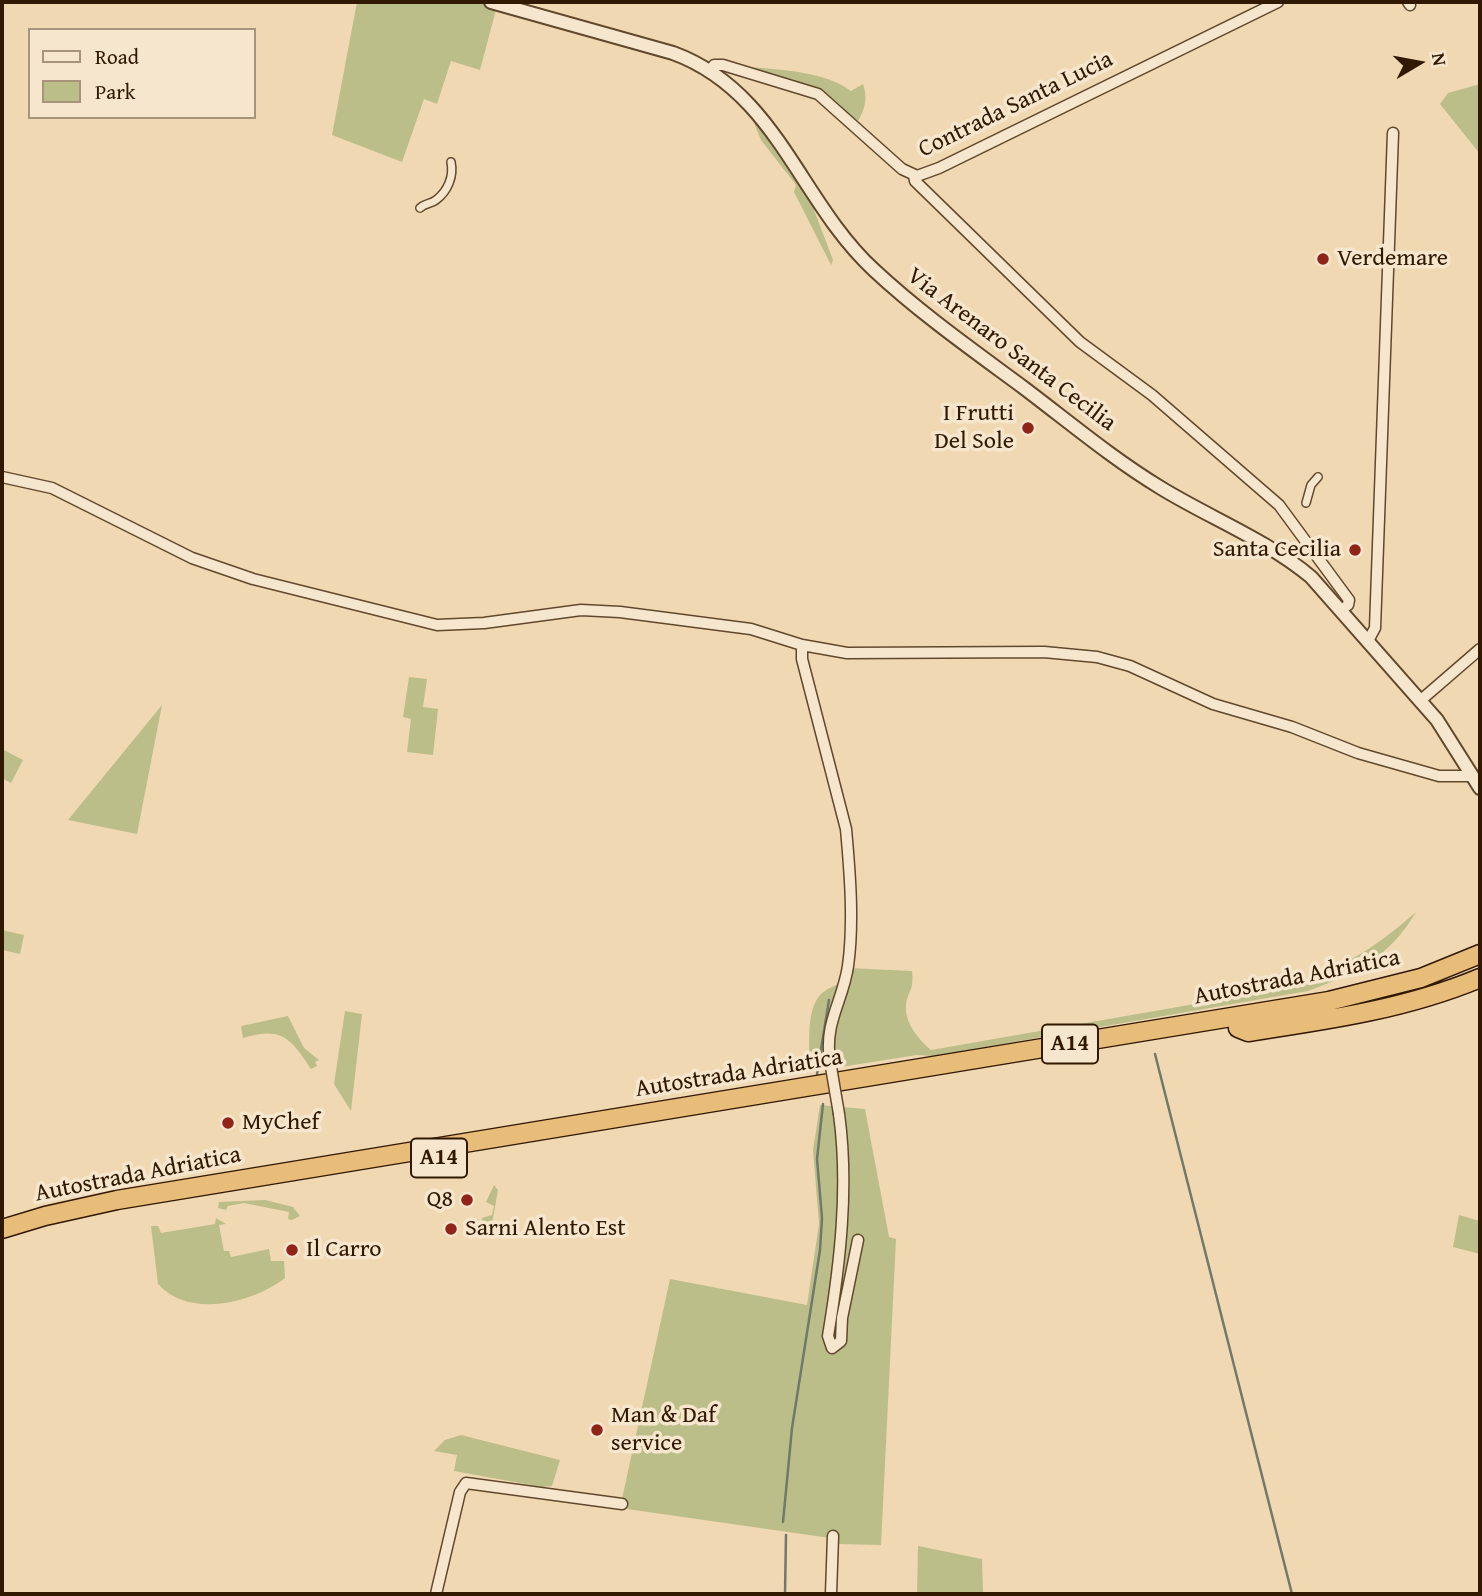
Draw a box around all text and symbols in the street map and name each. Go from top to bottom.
legend [28,28,256,119]
north arrow [1384,28,1454,98]
text: Road [95,41,139,72]
street label: Contrada Santa Lucia [914,45,1118,165]
text: N [1425,51,1455,68]
text: Park [95,76,136,107]
place label: Verdemare [1337,245,1448,273]
marker: Verdemare [1315,251,1331,267]
street label: Via Arenaro Santa Cecilia [901,262,1121,438]
place label: I Frutti Del Sole [934,400,1014,456]
marker: I Frutti Del Sole [1020,420,1036,436]
place label: Santa Cecilia [1213,536,1341,564]
marker: Santa Cecilia [1347,542,1363,558]
street label: Autostrada Adriatica [1192,944,1402,1012]
road number: A14 [1042,1024,1098,1064]
street label: Autostrada Adriatica [633,1043,845,1105]
place label: MyChef [242,1109,319,1137]
marker: MyChef [220,1115,236,1131]
road number: A14 [411,1138,467,1177]
street label: Autostrada Adriatica [33,1141,243,1209]
place label: Q8 [427,1186,453,1214]
marker: Q8 [459,1192,475,1208]
place label: Sarni Alento Est [465,1215,626,1243]
marker: Sarni Alento Est [443,1221,459,1237]
place label: Il Carro [306,1236,381,1264]
marker: Il Carro [284,1242,300,1258]
place label: Man & Daf service [611,1402,716,1458]
marker: Man & Daf service [589,1422,605,1438]

